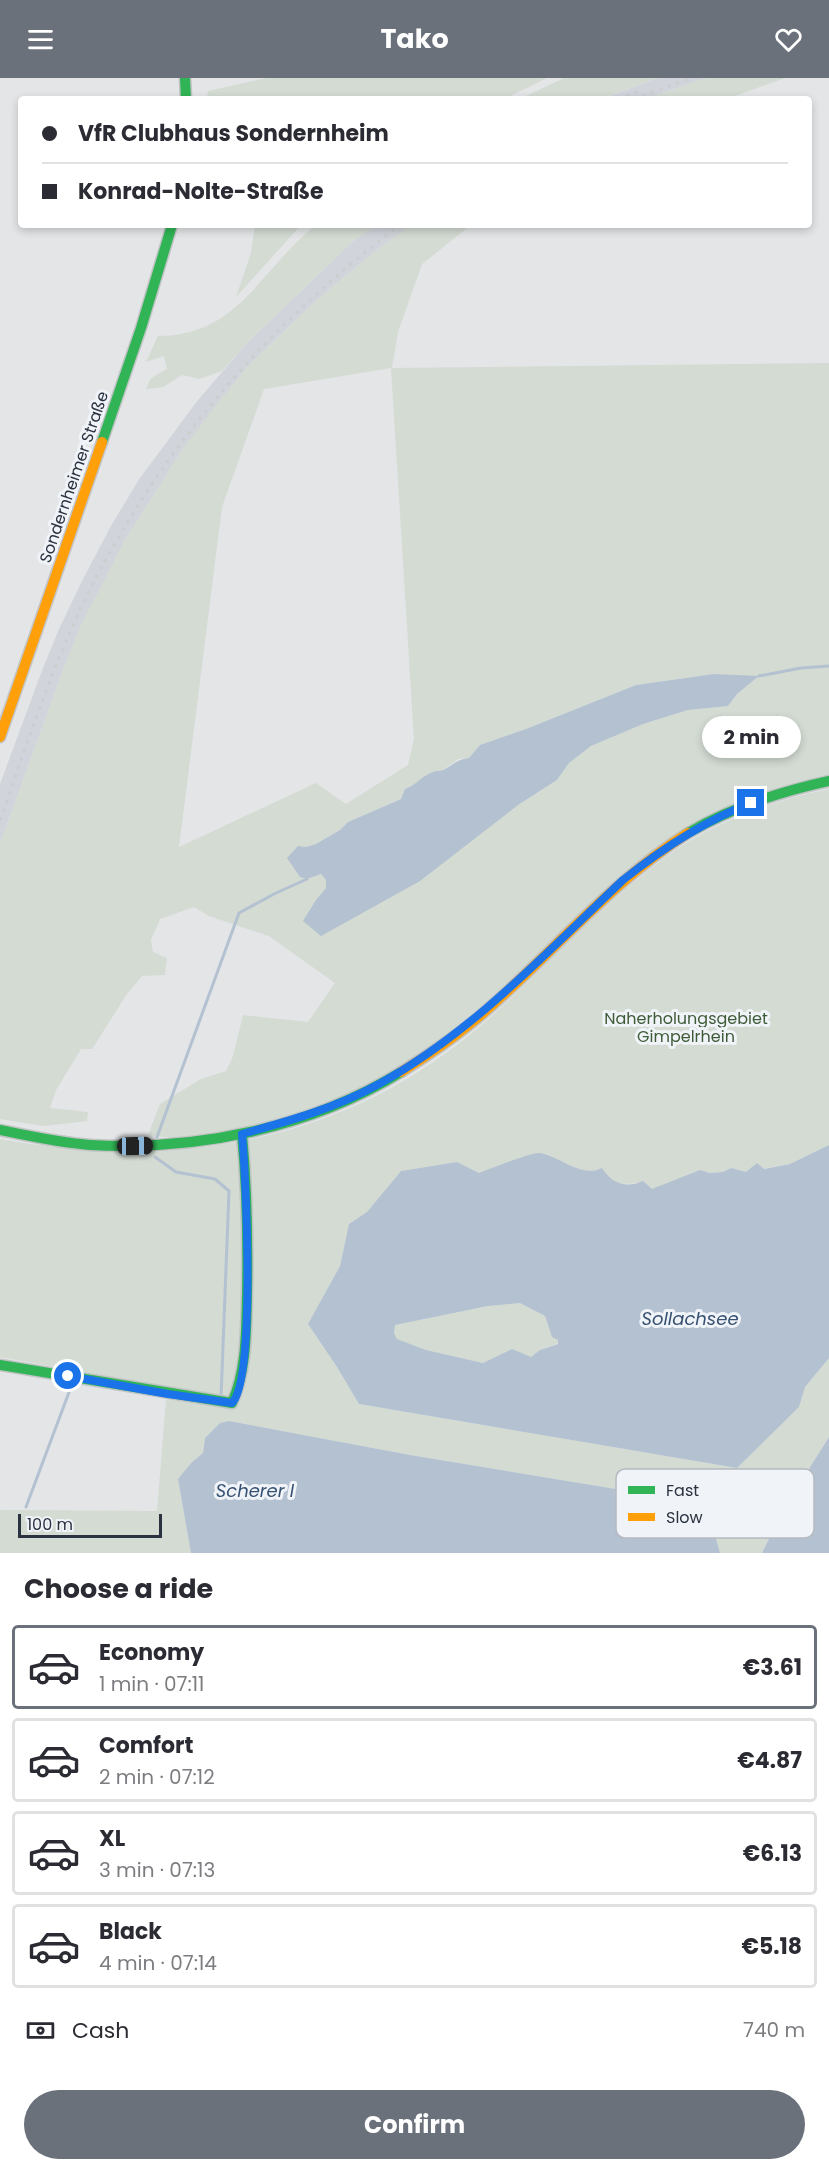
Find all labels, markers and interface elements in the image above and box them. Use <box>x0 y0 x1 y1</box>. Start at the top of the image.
text: Tako <box>380 20 449 57</box>
icon: menu <box>24 23 57 56</box>
icon: heart <box>772 23 805 56</box>
text: VfR Clubhaus Sondernheim <box>78 118 389 149</box>
text: Konrad-Nolte-Straße <box>78 176 324 207</box>
street label: Sondernheimer Straße <box>34 388 114 566</box>
callout: 2 min <box>702 716 801 758</box>
text: 2 min <box>723 723 780 751</box>
route end <box>737 789 764 816</box>
park label: Naherholungsgebiet Gimpelrhein <box>604 1007 768 1048</box>
car <box>117 1137 153 1155</box>
water label: Sollachsee <box>641 1306 739 1331</box>
route start <box>54 1362 81 1389</box>
legend <box>616 1469 814 1538</box>
water label: Scherer I <box>216 1478 295 1503</box>
text: Fast <box>666 1479 699 1502</box>
text: Slow <box>666 1506 703 1529</box>
scale bar <box>18 1511 162 1538</box>
text: 100 m <box>27 1513 73 1536</box>
text: Choose a ride <box>24 1570 213 1607</box>
text: Economy <box>99 1637 204 1668</box>
icon: car <box>27 1640 81 1694</box>
text: €3.61 <box>743 1652 802 1683</box>
text: 1 min · 07:11 <box>99 1670 205 1698</box>
text: Comfort <box>99 1730 193 1761</box>
icon: car <box>27 1733 81 1787</box>
text: €4.87 <box>737 1745 802 1776</box>
text: 2 min · 07:12 <box>99 1763 215 1791</box>
text: XL <box>99 1823 125 1854</box>
icon: car <box>27 1826 81 1880</box>
text: €6.13 <box>743 1838 802 1869</box>
text: 3 min · 07:13 <box>99 1856 215 1884</box>
text: Black <box>99 1916 162 1947</box>
icon: car <box>27 1919 81 1973</box>
text: €5.18 <box>741 1931 802 1962</box>
text: 4 min · 07:14 <box>99 1949 217 1977</box>
icon: cash <box>24 2014 57 2047</box>
text: Cash <box>72 2015 129 2046</box>
text: 740 m <box>743 2016 805 2044</box>
button: Confirm <box>24 2090 805 2159</box>

